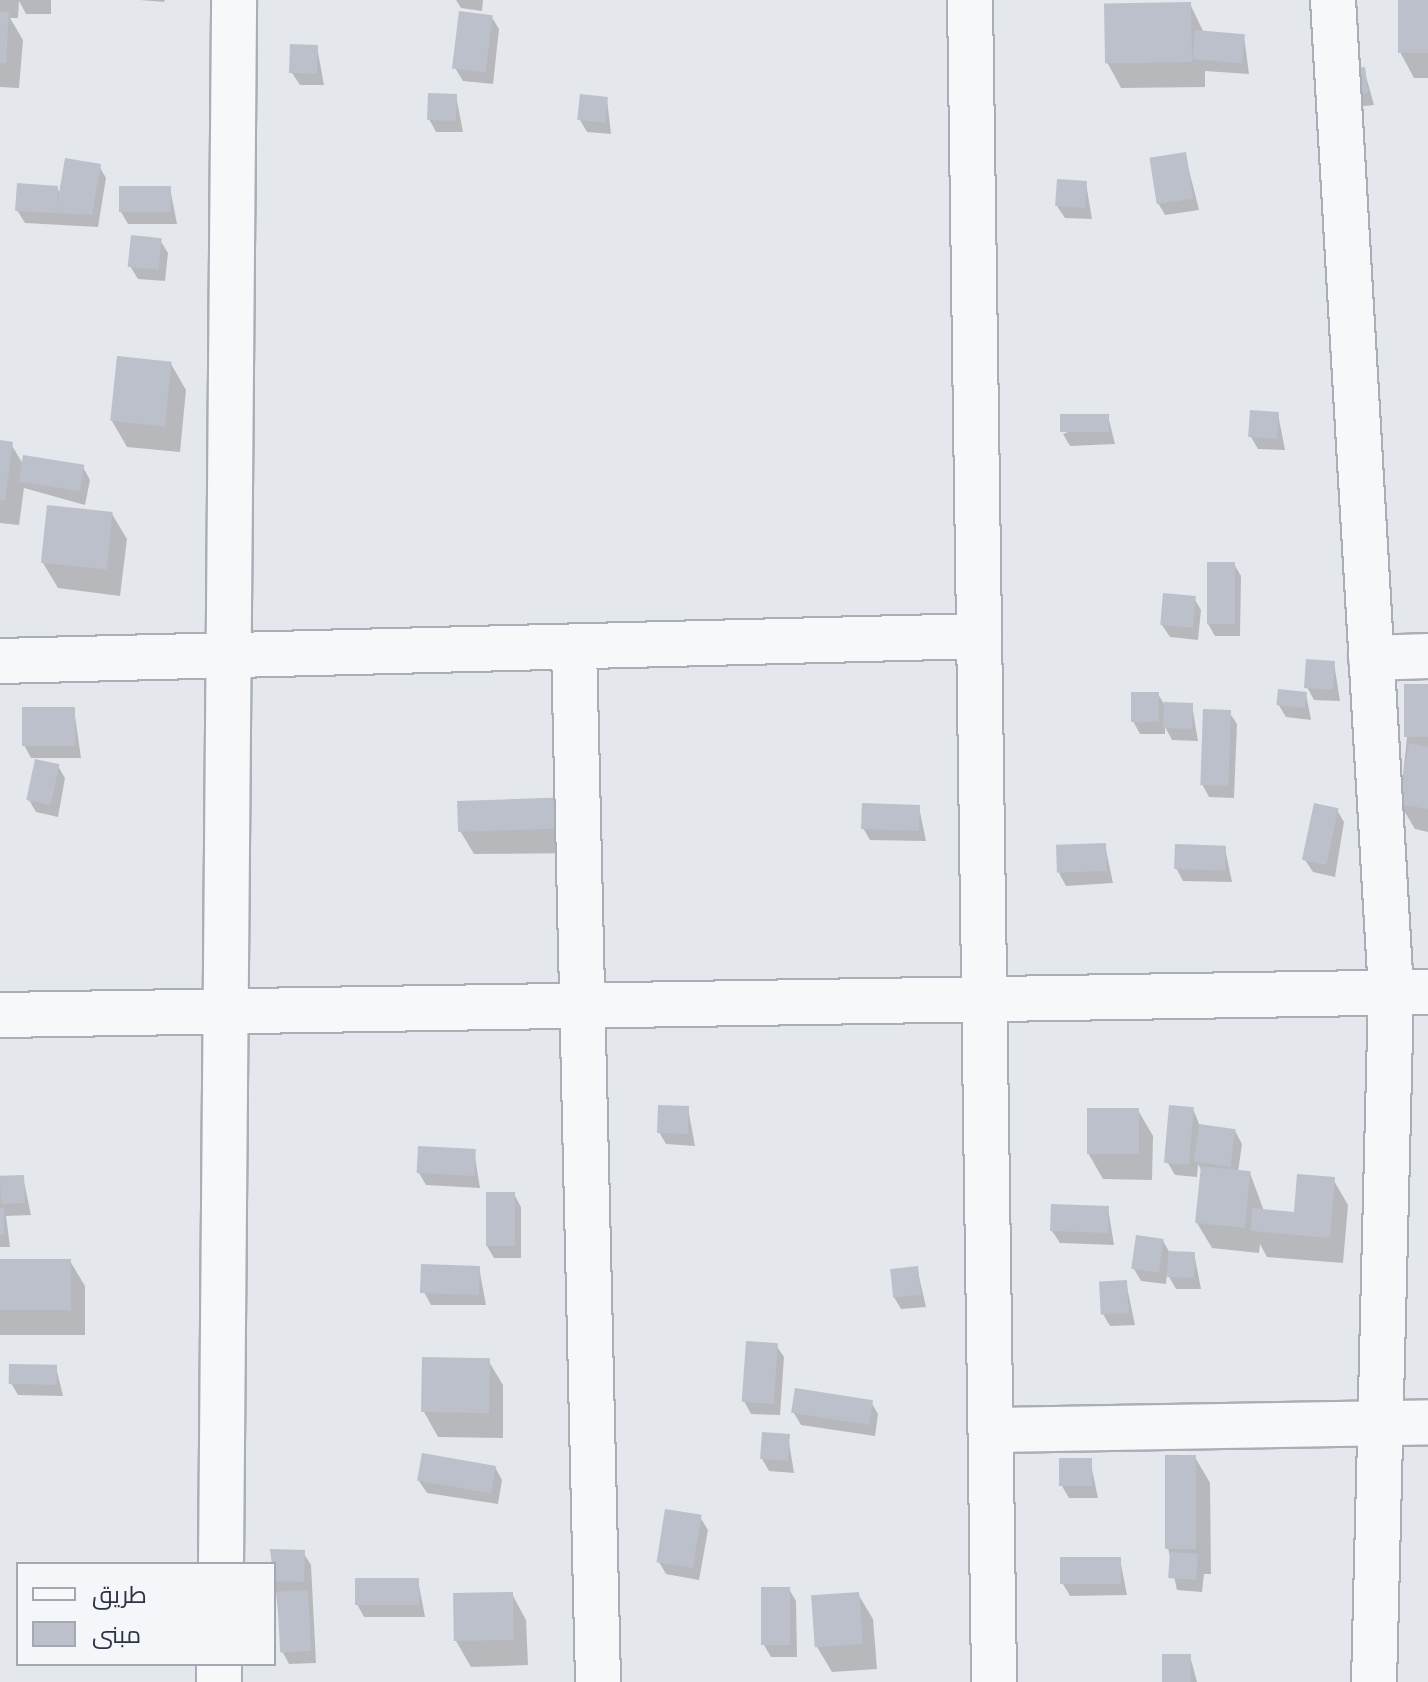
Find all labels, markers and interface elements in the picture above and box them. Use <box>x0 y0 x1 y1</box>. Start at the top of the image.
legend <box>16 1562 276 1666</box>
text: طريق <box>92 1582 147 1612</box>
text: مبنى <box>92 1622 141 1652</box>

